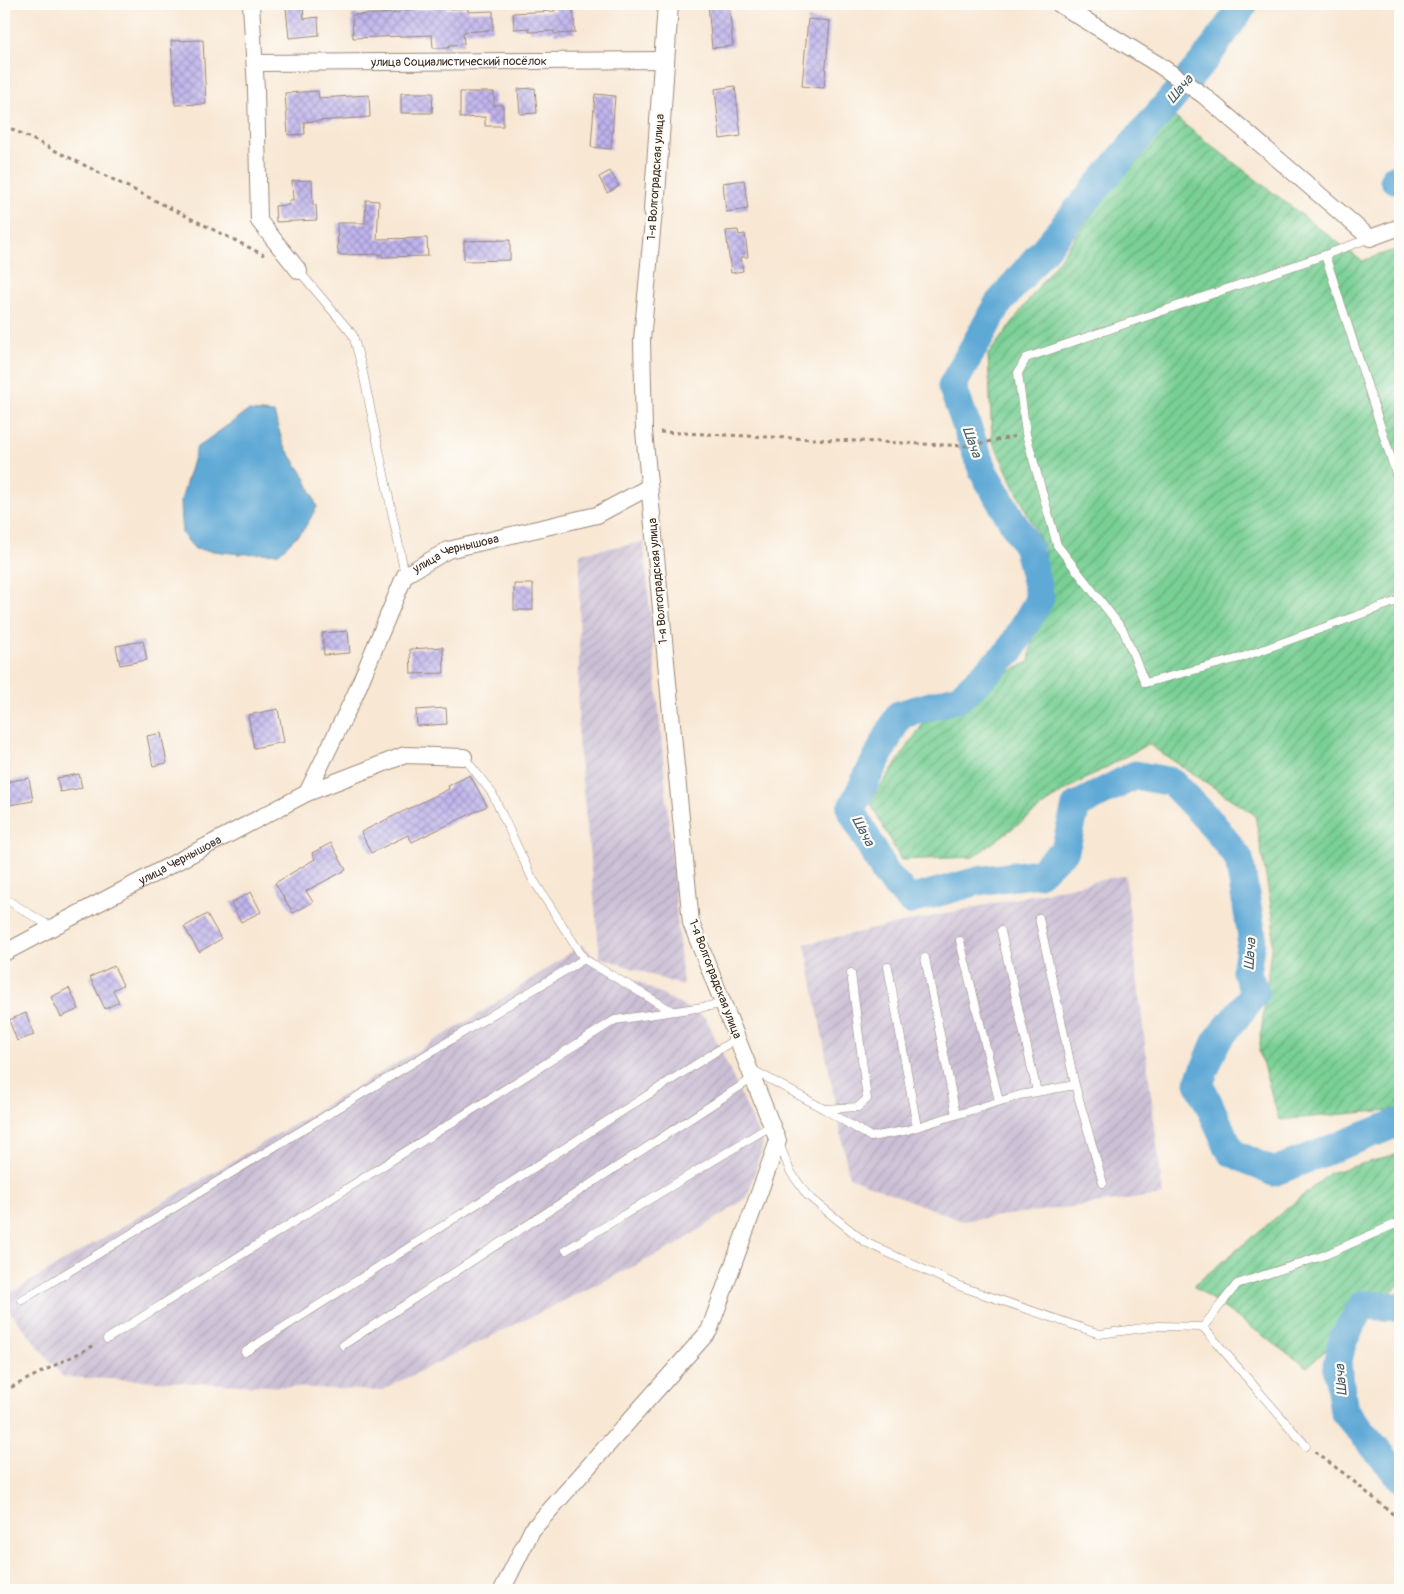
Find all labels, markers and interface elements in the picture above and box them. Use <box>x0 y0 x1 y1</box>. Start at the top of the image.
street label: улица Социалистический посёлок <box>370 53 547 70</box>
water label: Шача <box>1163 70 1198 107</box>
street label: 1-я Волгоградская улица <box>644 113 668 241</box>
water label: Шача <box>959 424 986 461</box>
street label: 1-я Волгоградская улица <box>645 517 671 645</box>
street label: улица Чернышова <box>409 531 501 577</box>
water label: Шача <box>848 813 879 850</box>
street label: улица Чернышова <box>135 832 224 889</box>
street label: 1-я Волгоградская улица <box>685 917 745 1041</box>
water label: Шача <box>1240 936 1260 970</box>
water label: Шача <box>1331 1362 1351 1396</box>

